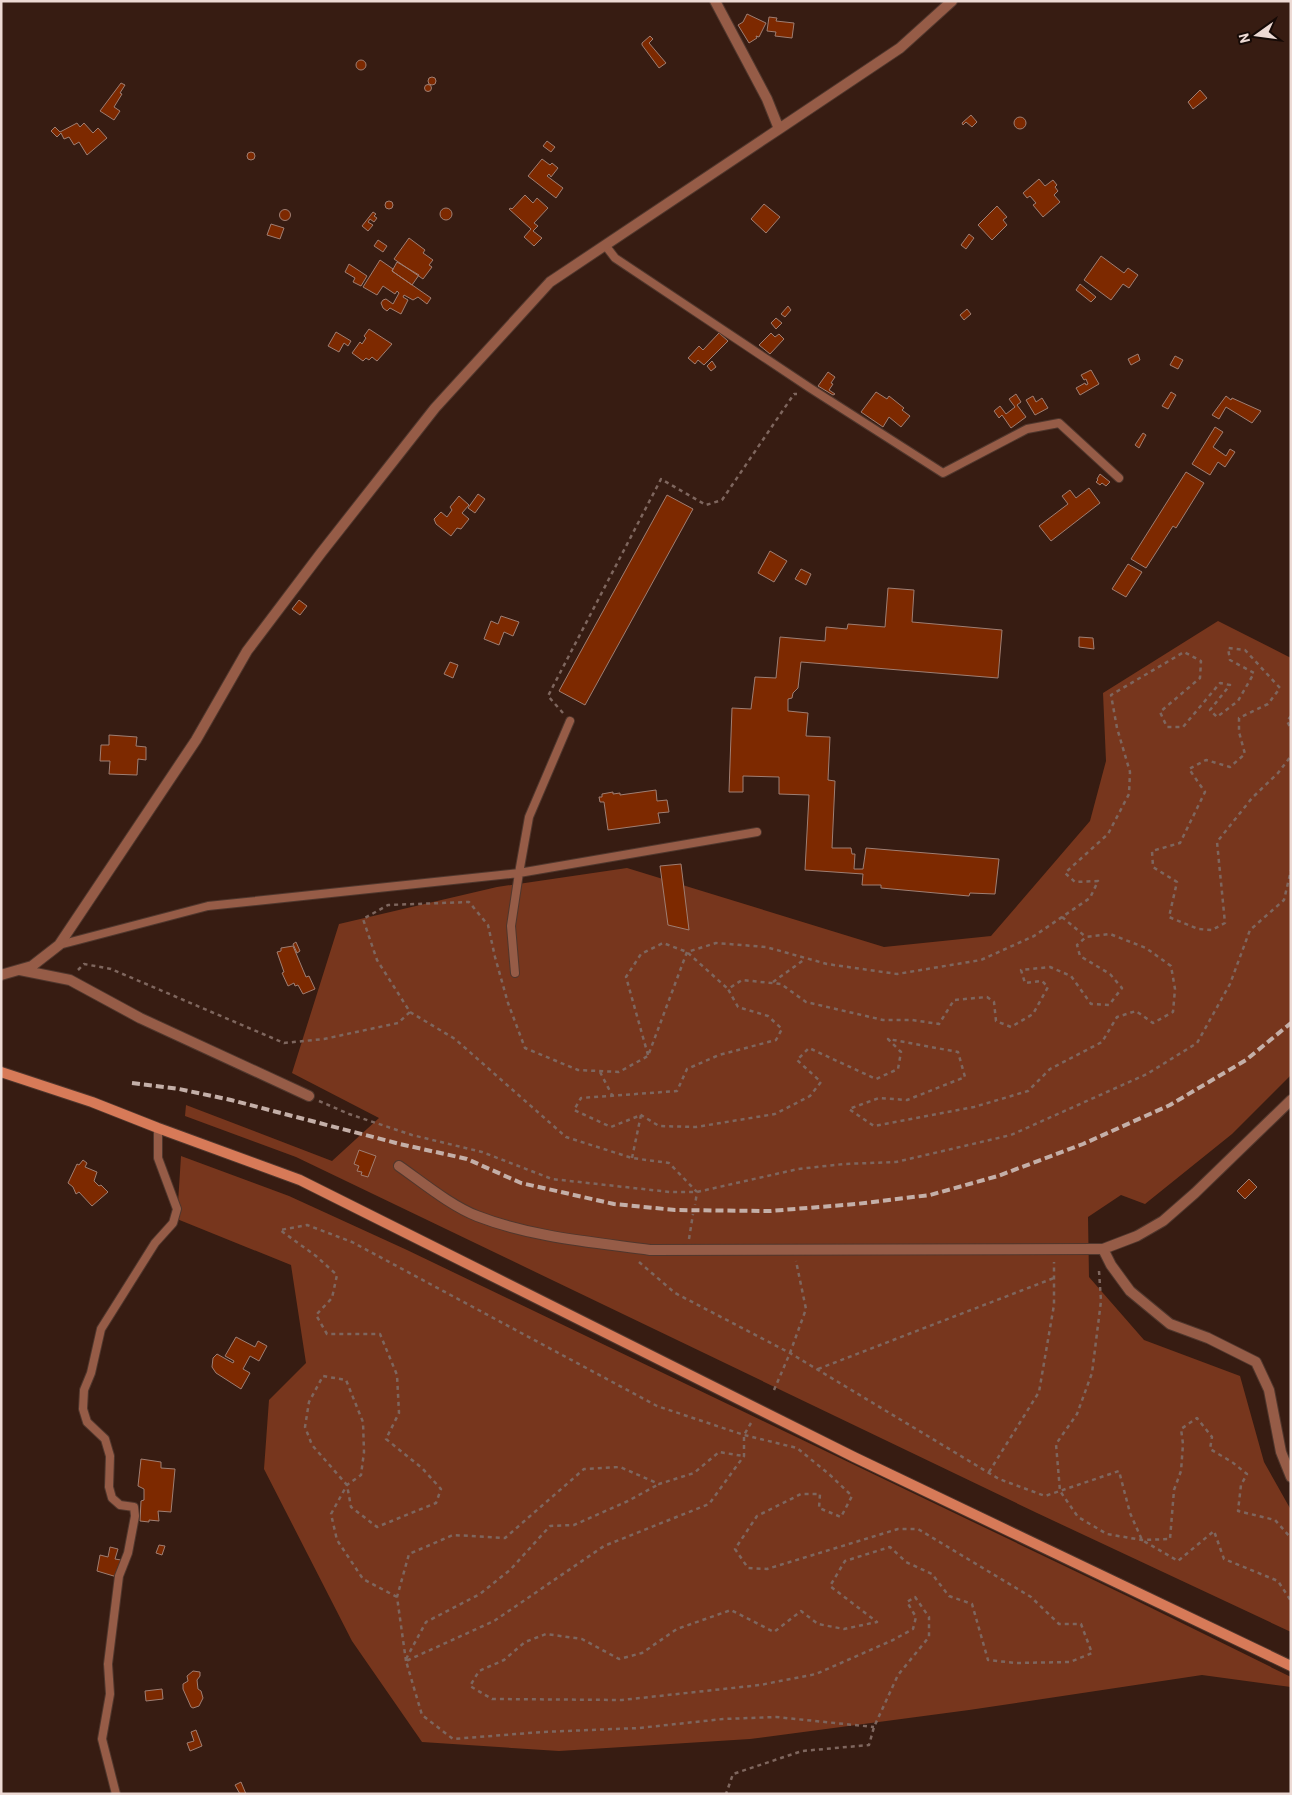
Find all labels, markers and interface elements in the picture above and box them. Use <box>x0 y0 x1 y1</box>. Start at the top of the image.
north arrow <box>1232 10 1282 60</box>
text: N <box>1235 32 1253 45</box>

